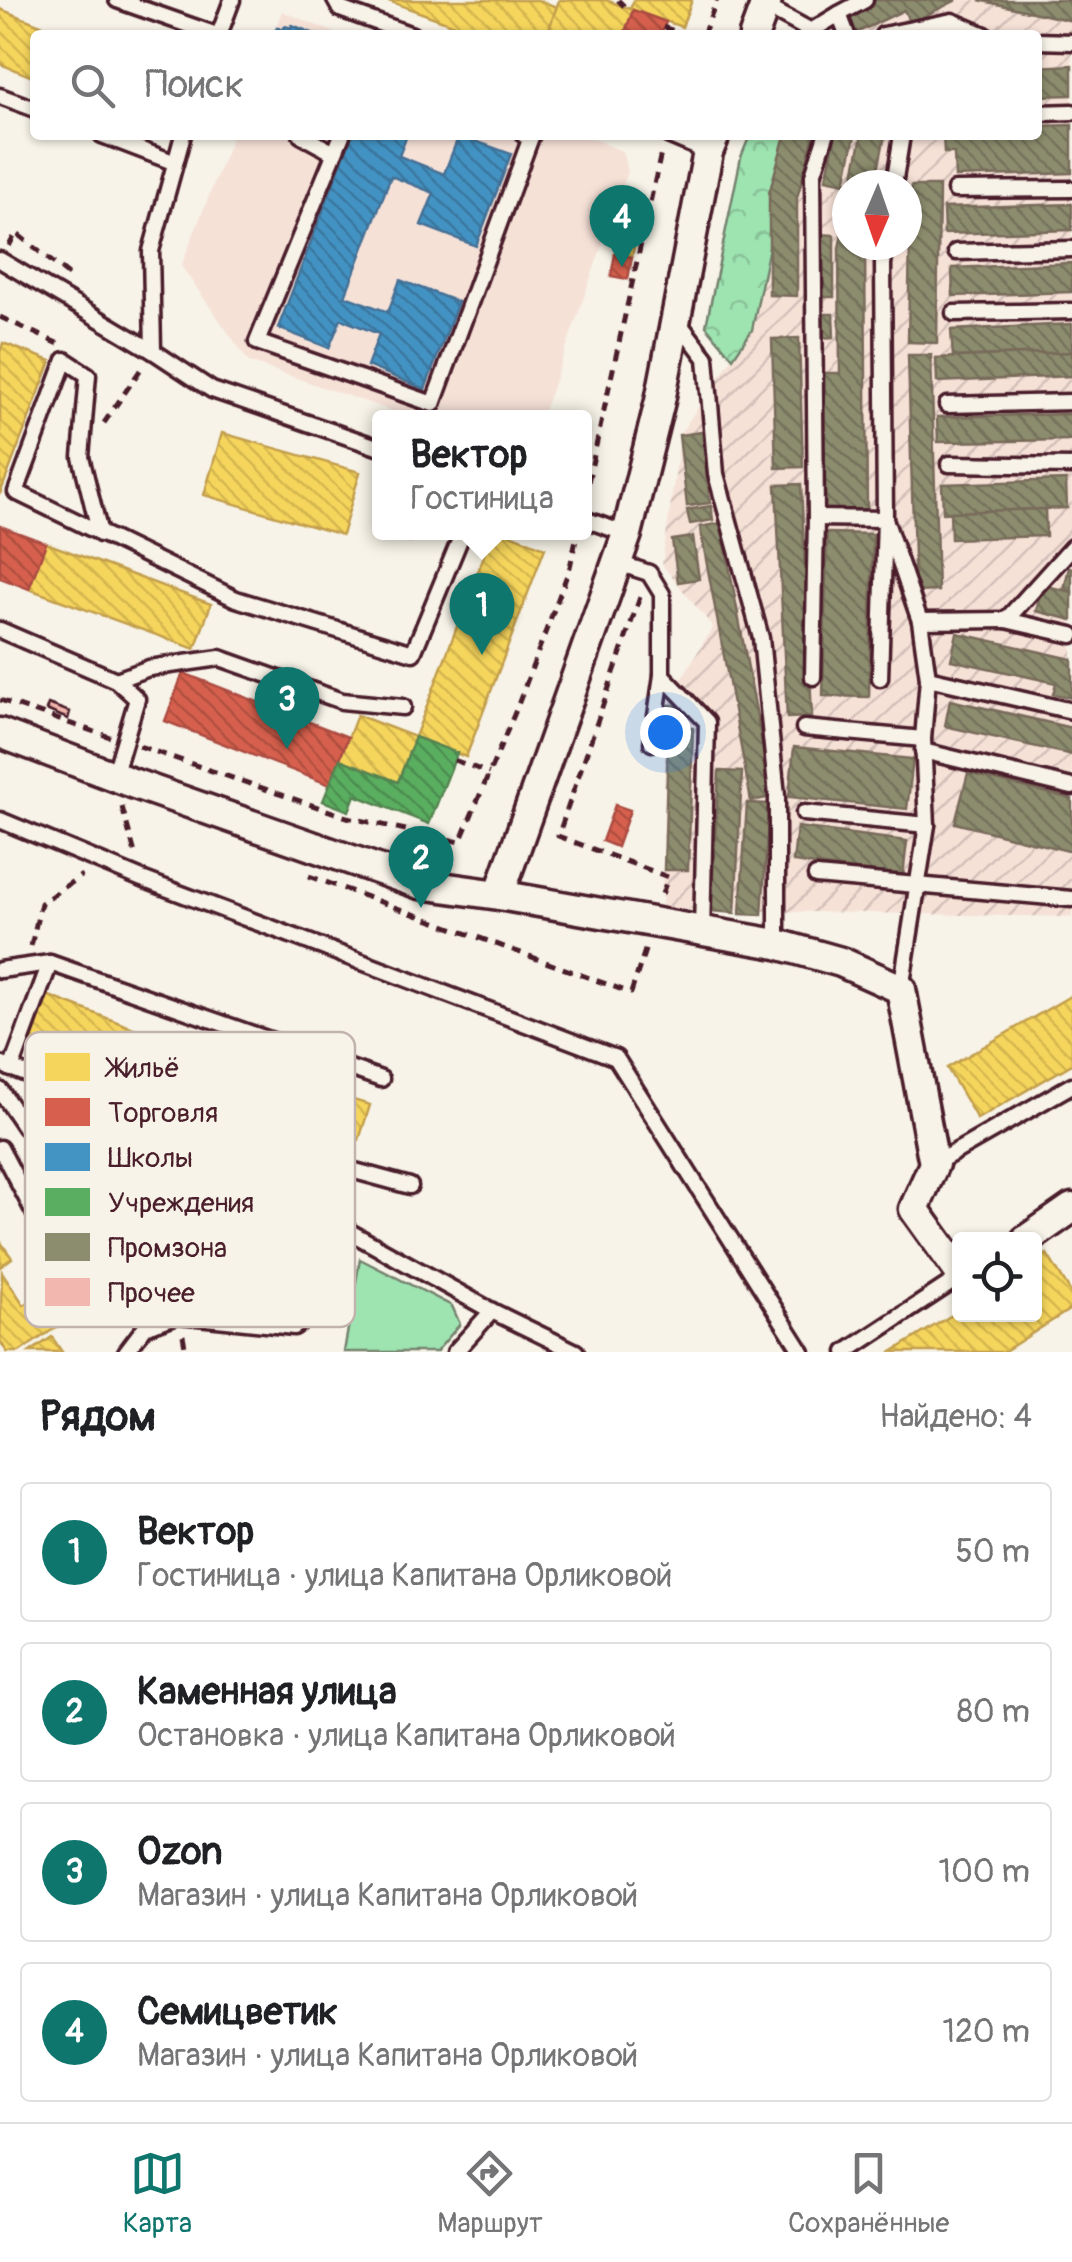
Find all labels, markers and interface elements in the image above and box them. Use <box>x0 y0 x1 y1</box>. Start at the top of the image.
search box <box>30 30 1042 140</box>
icon: search <box>65 58 120 113</box>
text: Поиск <box>145 61 244 109</box>
north arrow <box>832 170 922 260</box>
pin: 4 <box>590 184 654 267</box>
popup <box>372 410 592 540</box>
text: Вектор <box>410 431 527 479</box>
text: Гостиница <box>410 479 554 519</box>
pin: 1 <box>450 572 514 655</box>
pin: 3 <box>254 666 320 749</box>
your location <box>640 707 691 758</box>
pin: 2 <box>388 826 454 908</box>
legend <box>25 1032 355 1327</box>
text: Жильё <box>104 1051 180 1086</box>
text: Торговля <box>108 1096 218 1131</box>
text: Школы <box>108 1141 193 1176</box>
text: Учреждения <box>108 1186 254 1221</box>
text: Промзона <box>108 1231 227 1266</box>
map controls <box>952 1232 1042 1322</box>
button: locate <box>952 1232 1042 1322</box>
text: Прочее <box>108 1276 195 1311</box>
text: Рядом <box>40 1391 156 1443</box>
text: Найдено: 4 <box>879 1397 1032 1437</box>
text: Вектор <box>137 1508 254 1556</box>
text: 1 <box>68 1532 81 1572</box>
text: 50 m <box>955 1532 1030 1572</box>
text: Гостиница · улица Капитана Орликовой <box>137 1556 672 1596</box>
text: Каменная улица <box>137 1668 397 1716</box>
text: 2 <box>66 1692 83 1732</box>
text: 80 m <box>957 1692 1030 1732</box>
text: Остановка · улица Капитана Орликовой <box>137 1716 676 1756</box>
text: Ozon <box>137 1828 222 1876</box>
text: 3 <box>66 1852 83 1892</box>
text: 100 m <box>938 1852 1030 1892</box>
text: Магазин · улица Капитана Орликовой <box>137 1876 638 1916</box>
text: Семицветик <box>137 1988 338 2036</box>
text: 4 <box>65 2012 84 2052</box>
text: 120 m <box>942 2012 1030 2052</box>
text: Магазин · улица Капитана Орликовой <box>137 2036 638 2076</box>
tab: Карта <box>123 2146 192 2241</box>
tab: Маршрут <box>437 2146 543 2241</box>
tab: Сохранённые <box>788 2146 949 2241</box>

